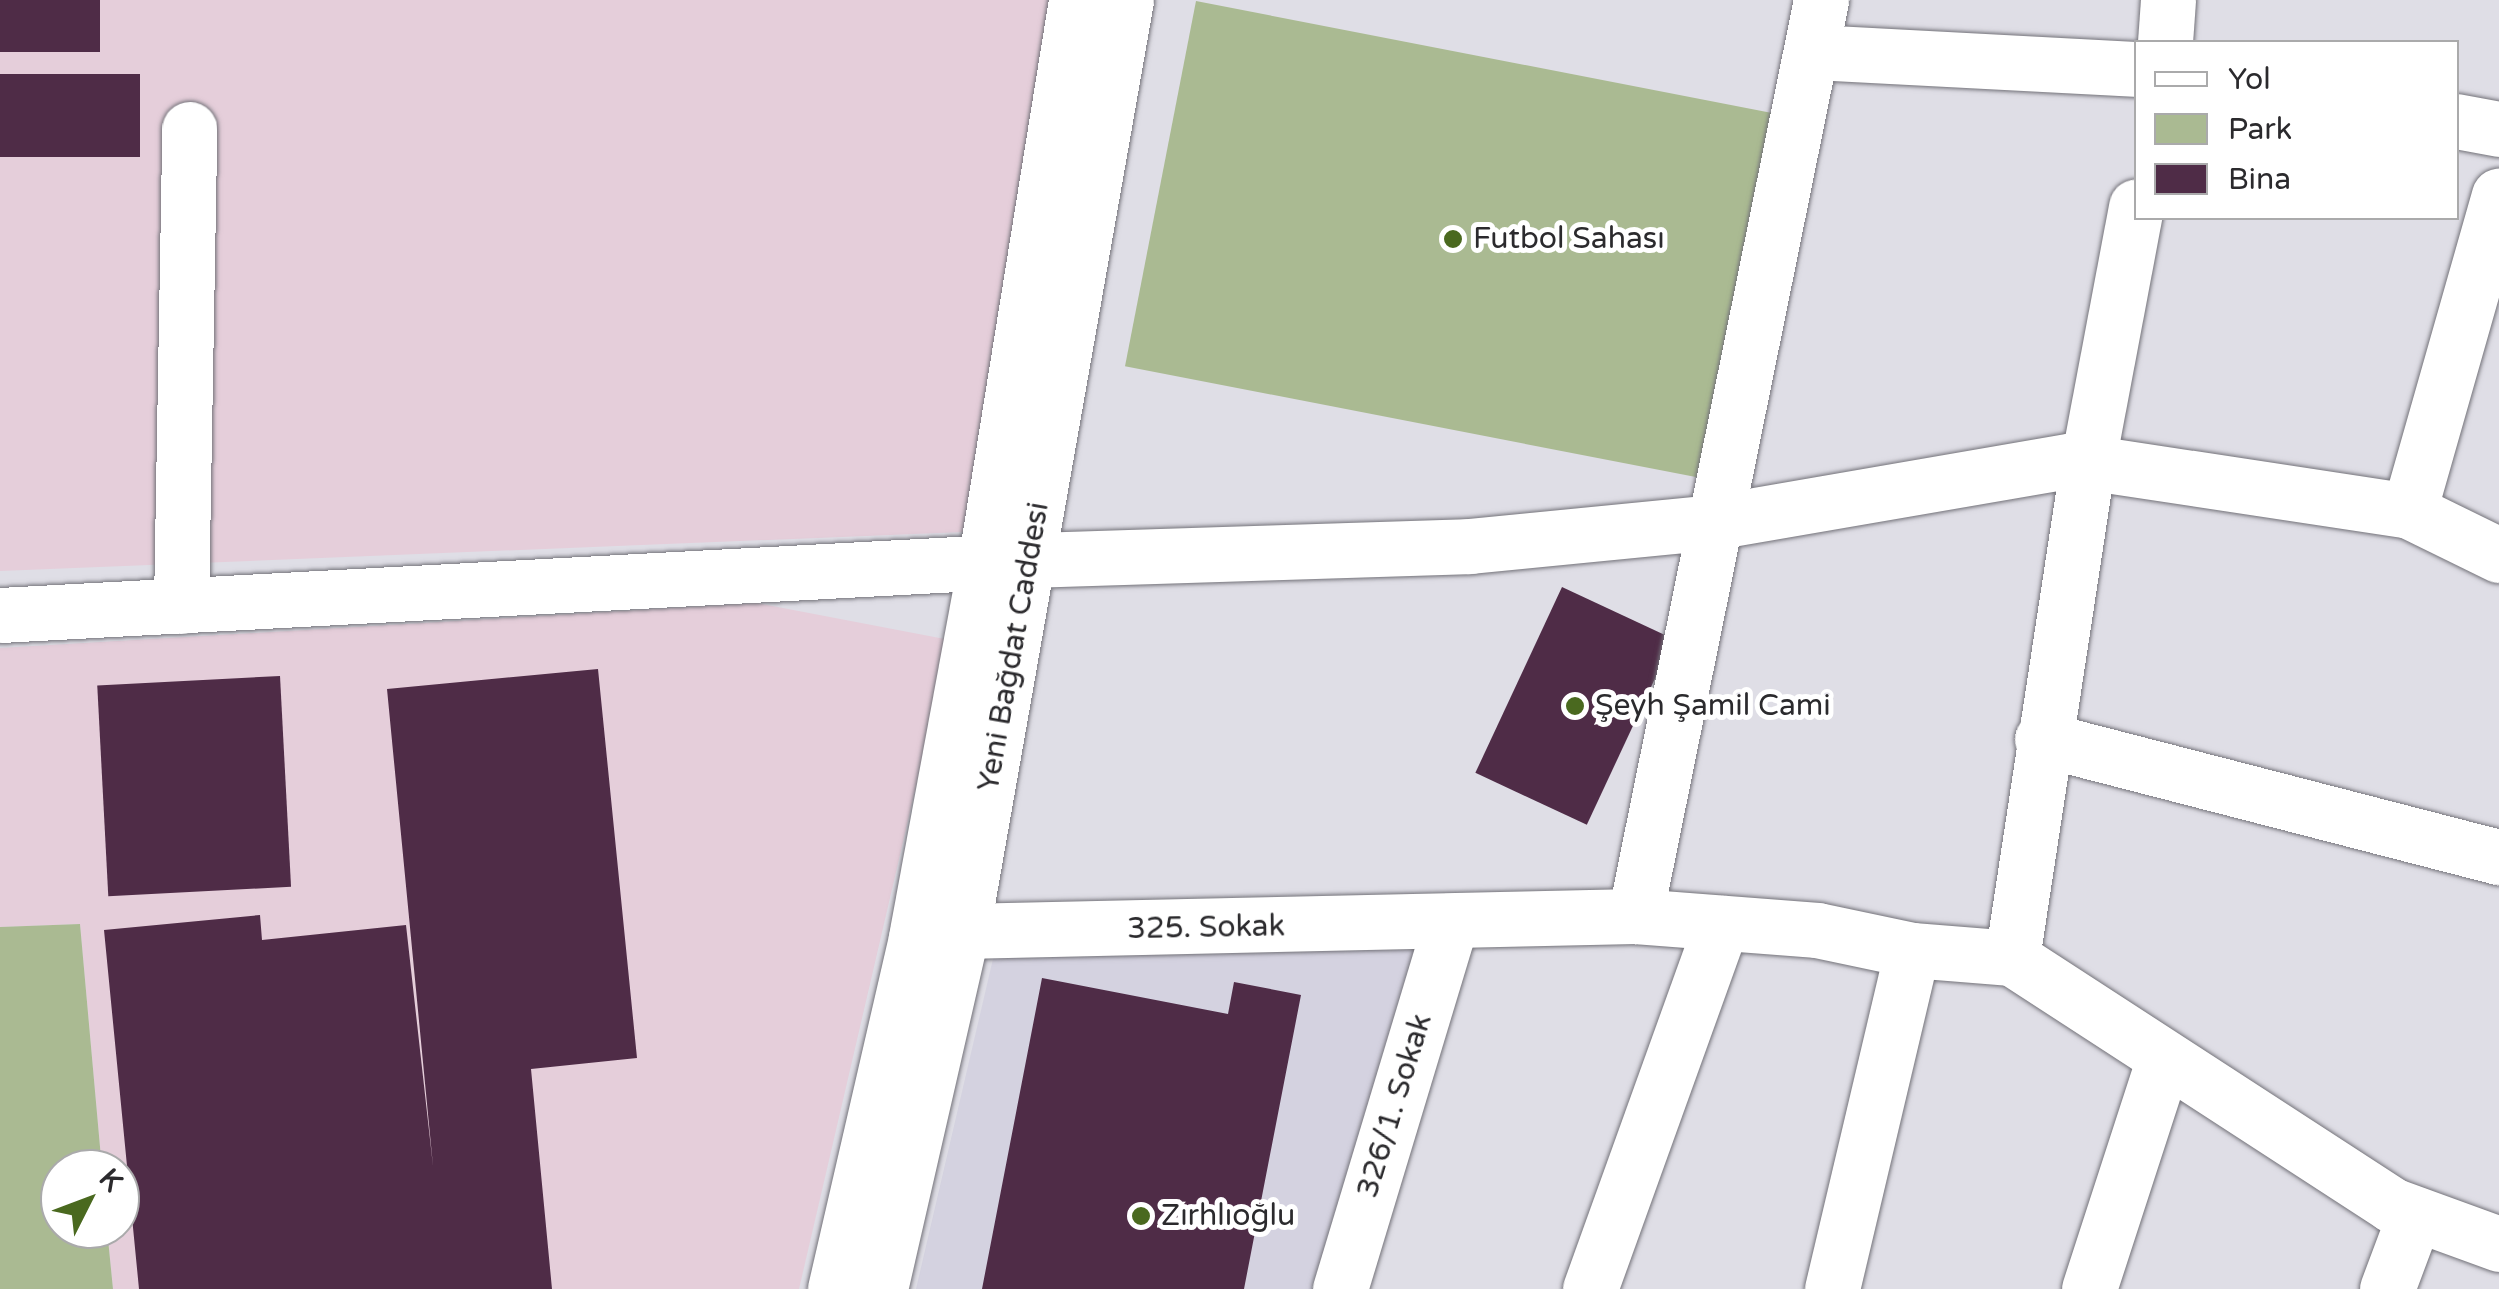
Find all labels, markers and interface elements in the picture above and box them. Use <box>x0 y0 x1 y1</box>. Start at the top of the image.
legend <box>2134 40 2459 220</box>
text: Yol <box>2228 61 2271 98</box>
text: Park <box>2228 111 2292 148</box>
text: Bina <box>2228 161 2291 198</box>
place label: Futbol Sahası <box>1473 221 1665 257</box>
marker: Futbol Sahası <box>1442 228 1464 250</box>
street label: Yeni Bağdat Caddesi <box>971 500 1057 794</box>
place label: Şeyh Şamil Cami <box>1595 688 1831 724</box>
marker: Şeyh Şamil Cami <box>1564 695 1586 717</box>
street label: 325. Sokak <box>1127 909 1285 947</box>
street label: 326/1. Sokak <box>1350 1010 1440 1202</box>
north arrow <box>40 1149 140 1249</box>
text: K <box>92 1162 130 1199</box>
place label: Zırhlıoğlu <box>1161 1198 1295 1234</box>
marker: Zırhlıoğlu <box>1130 1205 1152 1227</box>

